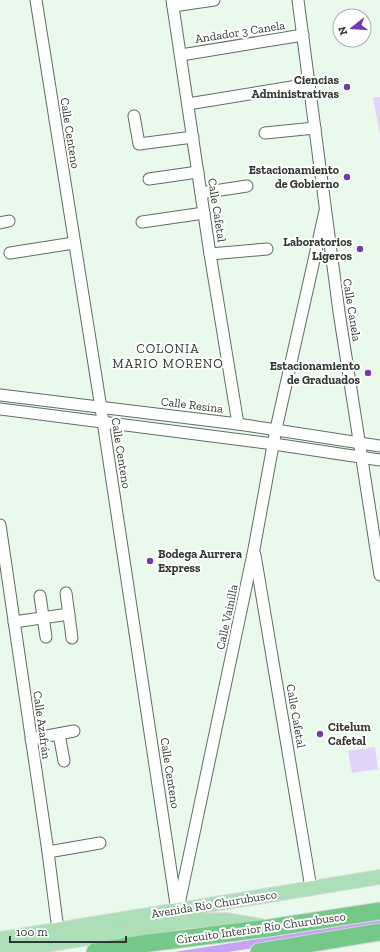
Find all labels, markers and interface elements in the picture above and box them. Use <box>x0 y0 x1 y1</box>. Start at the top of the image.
north arrow <box>332 8 372 48</box>
street label: Andador 3 Canela <box>194 18 286 46</box>
text: N <box>335 24 350 37</box>
place label: Ciencias Administrativas <box>252 73 339 101</box>
marker: Ciencias Administrativas <box>342 82 352 92</box>
street label: Calle Centeno <box>57 96 83 170</box>
place label: Estacionamiento de Gobierno <box>249 163 340 191</box>
marker: Estacionamiento de Gobierno <box>342 172 352 182</box>
street label: Calle Cafetal <box>205 177 229 243</box>
place label: Laboratorios Ligeros <box>283 235 352 263</box>
marker: Laboratorios Ligeros <box>355 244 365 254</box>
street label: Calle Canela <box>340 278 364 343</box>
district label: COLONIA MARIO MORENO <box>112 341 224 371</box>
place label: Estacionamiento de Graduados <box>270 359 361 387</box>
marker: Estacionamiento de Graduados <box>363 368 373 378</box>
street label: Calle Resina <box>160 394 224 416</box>
street label: Calle Centeno <box>108 416 134 490</box>
place label: Bodega Aurrera Express <box>158 547 242 575</box>
marker: Bodega Aurrera Express <box>145 556 155 566</box>
street label: Calle Vainilla <box>213 583 241 651</box>
street label: Calle Cafetal <box>283 683 309 749</box>
street label: Calle Azafrán <box>30 690 54 760</box>
place label: Citelum Cafetal <box>328 720 371 748</box>
marker: Citelum Cafetal <box>315 729 325 739</box>
street label: Calle Centeno <box>157 736 183 810</box>
street label: Avenida Río Churubusco <box>150 887 278 921</box>
street label: Circuito Interior Río Churubusco <box>175 909 347 947</box>
scale bar <box>10 918 126 944</box>
text: 100 m <box>16 925 48 939</box>

